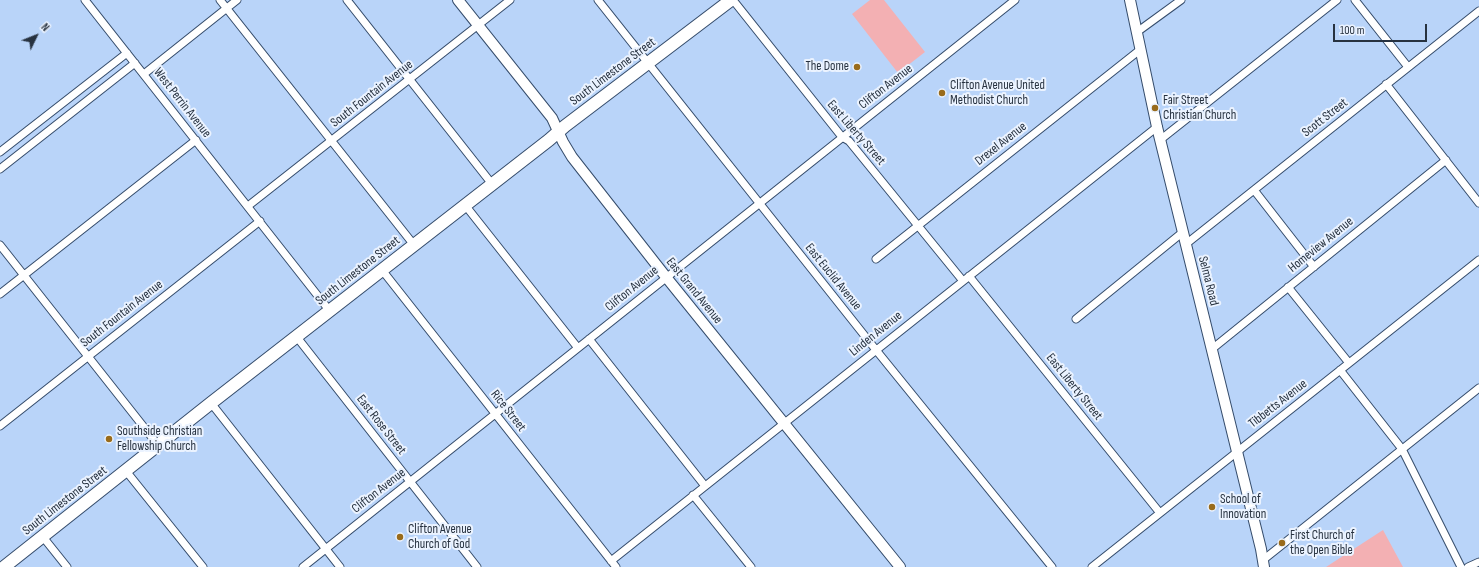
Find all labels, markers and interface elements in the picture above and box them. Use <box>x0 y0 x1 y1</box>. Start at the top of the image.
north arrow <box>16 16 56 56</box>
scale bar <box>1335 16 1429 42</box>
text: N <box>38 21 52 34</box>
text: 100 m <box>1340 23 1365 38</box>
street label: South Limestone Street <box>567 35 659 109</box>
street label: South Fountain Avenue <box>328 57 416 131</box>
place label: The Dome <box>806 59 849 75</box>
street label: Clifton Avenue <box>856 61 916 113</box>
marker: The Dome <box>852 62 862 72</box>
street label: West Perrin Avenue <box>150 65 214 141</box>
place label: Clifton Avenue United Methodist Church <box>950 78 1045 109</box>
marker: Clifton Avenue United Methodist Church <box>937 88 947 98</box>
place label: Fair Street Christian Church <box>1163 93 1236 124</box>
street label: Scott Street <box>1299 95 1351 141</box>
street label: East Liberty Street <box>824 97 888 169</box>
marker: Fair Street Christian Church <box>1150 103 1160 113</box>
street label: Drexel Avenue <box>972 119 1030 169</box>
street label: Homeview Avenue <box>1285 214 1357 276</box>
street label: South Limestone Street <box>313 233 403 309</box>
street label: East Euclid Avenue <box>801 241 865 313</box>
street label: East Grand Avenue <box>663 255 725 327</box>
street label: Selma Road <box>1194 255 1222 307</box>
street label: Clifton Avenue <box>602 263 662 315</box>
street label: South Fountain Avenue <box>78 277 166 351</box>
street label: Linden Avenue <box>847 308 905 360</box>
street label: East Liberty Street <box>1042 351 1106 423</box>
street label: Tibbetts Avenue <box>1246 376 1310 432</box>
street label: Rice Street <box>487 387 529 435</box>
street label: East Rose Street <box>353 392 409 458</box>
place label: Southside Christian Fellowship Church <box>117 424 202 455</box>
marker: Southside Christian Fellowship Church <box>104 434 114 444</box>
street label: South Limestone Street <box>20 463 110 539</box>
street label: Clifton Avenue <box>349 465 409 517</box>
place label: School of Innovation <box>1220 492 1266 523</box>
marker: School of Innovation <box>1207 502 1217 512</box>
place label: Clifton Avenue Church of God <box>408 522 472 553</box>
place label: First Church of the Open Bible <box>1290 528 1355 559</box>
marker: Clifton Avenue Church of God <box>395 532 405 542</box>
marker: First Church of the Open Bible <box>1277 538 1287 548</box>

